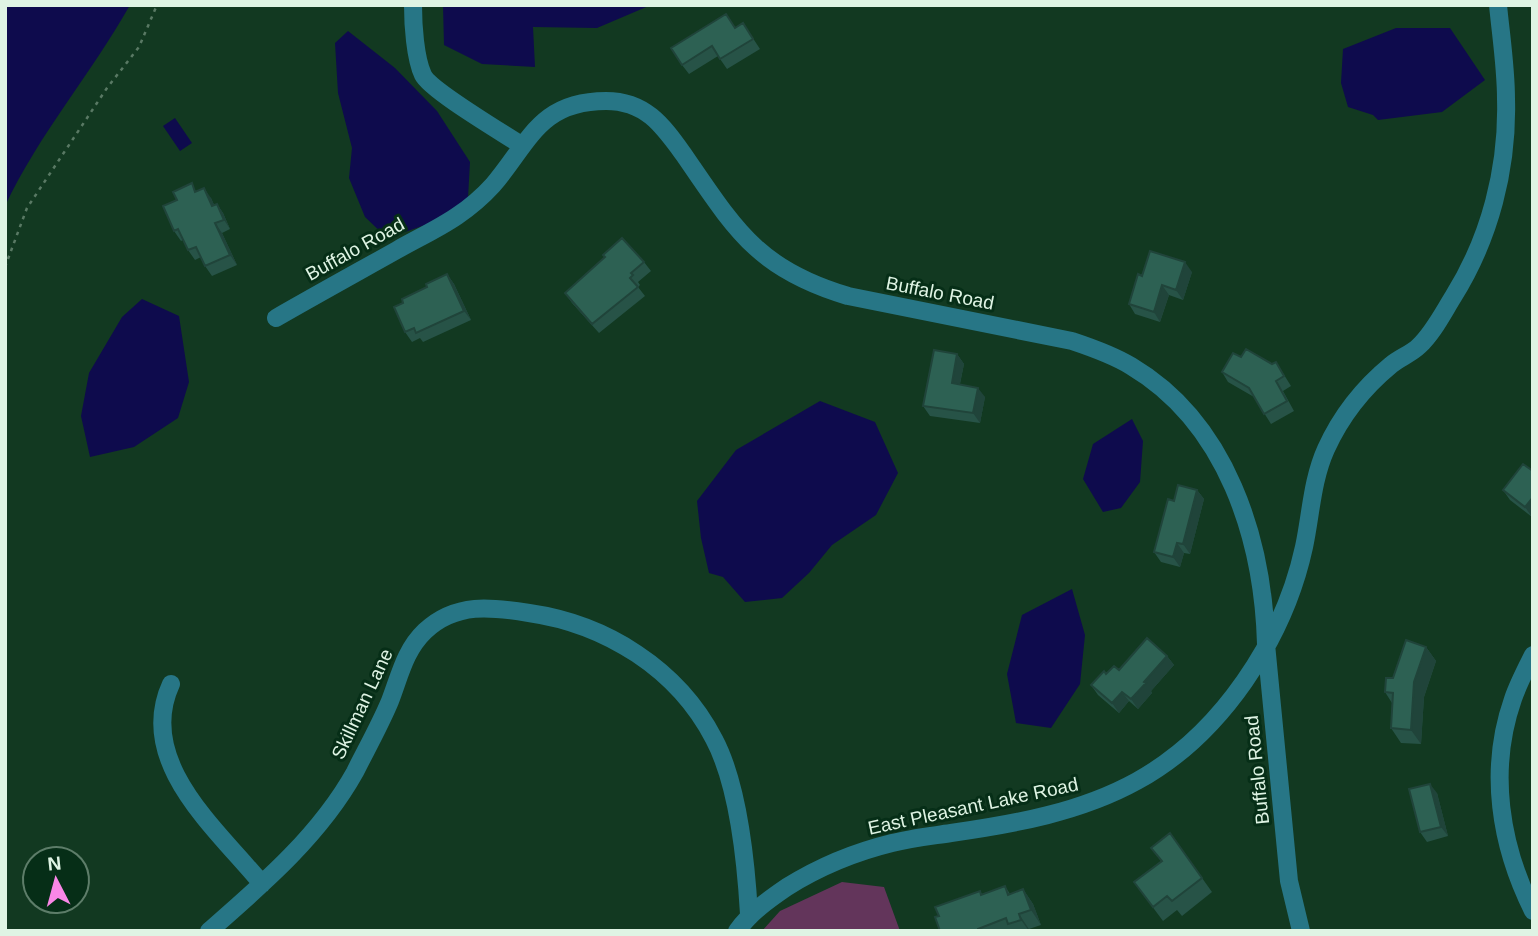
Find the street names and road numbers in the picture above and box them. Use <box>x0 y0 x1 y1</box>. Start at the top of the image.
street label: Buffalo Road <box>302 213 408 285</box>
street label: Buffalo Road <box>884 272 996 314</box>
street label: Skillman Lane <box>327 645 397 763</box>
street label: Buffalo Road <box>1241 714 1273 826</box>
street label: East Pleasant Lake Road <box>866 773 1080 839</box>

